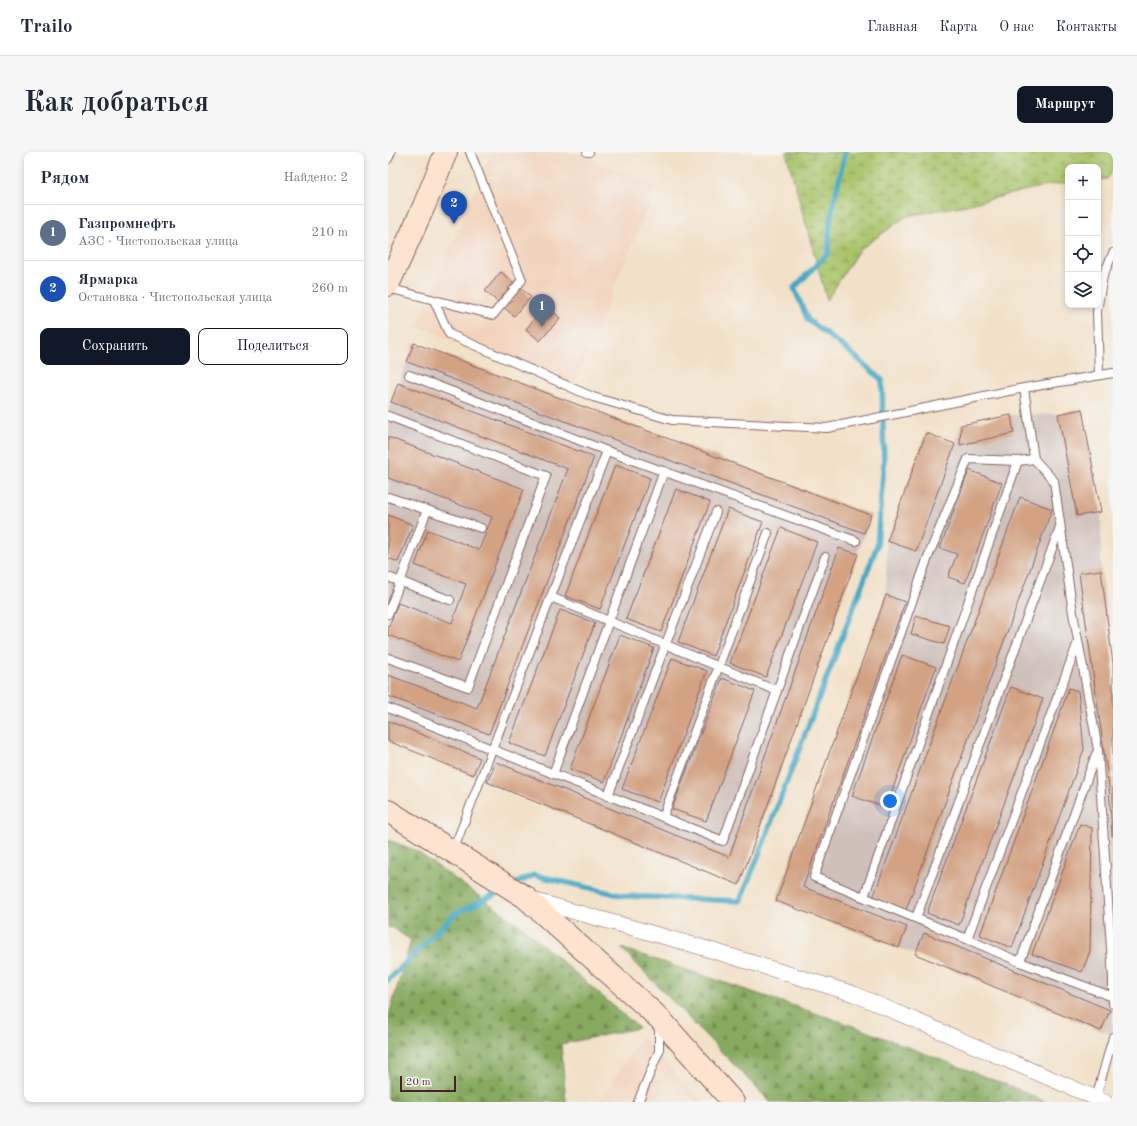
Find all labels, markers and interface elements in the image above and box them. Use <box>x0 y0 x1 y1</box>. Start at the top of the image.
text: Trailo <box>20 18 73 37</box>
text: Главная <box>867 20 917 34</box>
text: Карта <box>939 20 977 34</box>
text: О нас <box>999 20 1034 34</box>
text: Контакты <box>1056 20 1117 34</box>
button: Маршрут <box>1017 86 1113 123</box>
text: Как добраться <box>24 90 209 118</box>
map controls <box>1065 164 1101 308</box>
button: + <box>1065 164 1101 200</box>
text: Рядом <box>40 170 89 187</box>
text: Найдено: 2 <box>284 171 348 184</box>
pin: 2 <box>441 191 467 224</box>
button: − <box>1065 200 1101 236</box>
text: Газпромнефть <box>78 217 176 232</box>
text: 1 <box>49 226 57 239</box>
text: 210 m <box>311 226 348 239</box>
text: АЗС · Чистопольская улица <box>78 235 238 248</box>
button: locate <box>1065 236 1101 272</box>
button: layers <box>1065 272 1101 308</box>
text: Ярмарка <box>78 273 138 288</box>
text: 2 <box>49 282 57 295</box>
text: 260 m <box>311 282 348 295</box>
text: Остановка · Чистопольская улица <box>78 291 272 304</box>
pin: 1 <box>529 294 555 327</box>
button: Сохранить <box>40 328 190 365</box>
button: Поделиться <box>198 328 348 365</box>
your location <box>880 791 900 811</box>
scale bar <box>400 1074 456 1093</box>
text: 20 m <box>406 1077 431 1088</box>

